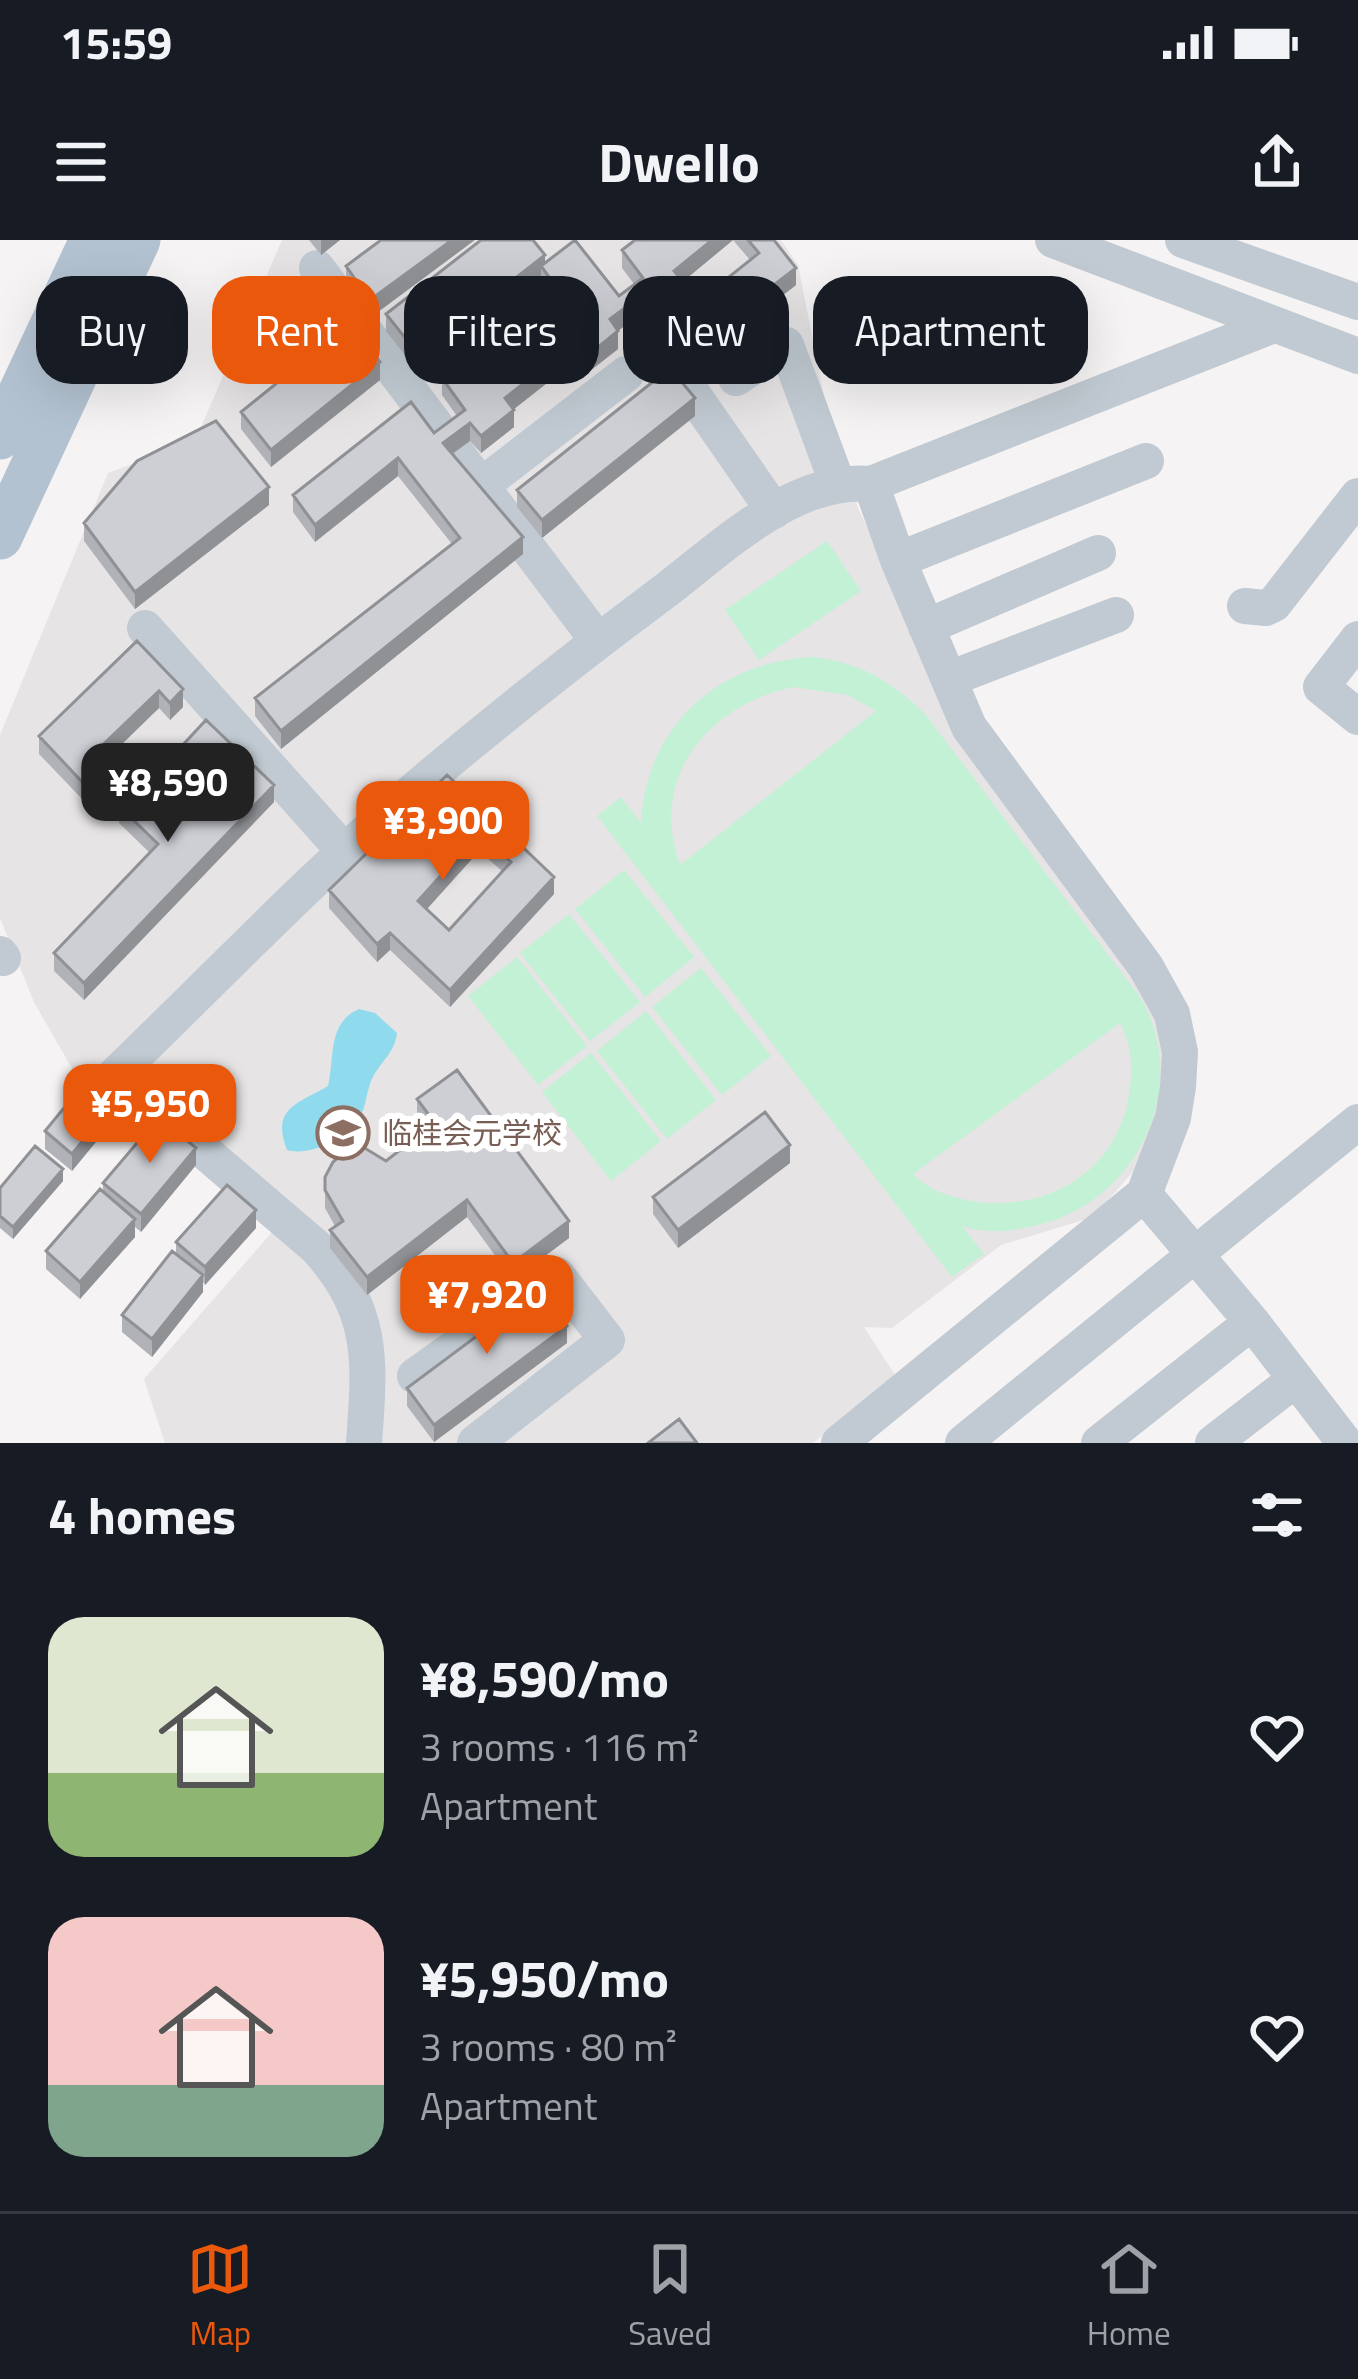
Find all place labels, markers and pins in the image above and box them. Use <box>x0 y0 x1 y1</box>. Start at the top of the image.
pin: ¥8,590 <box>70 743 266 845</box>
pin: ¥3,900 <box>345 781 541 883</box>
pin: ¥5,950 <box>52 1064 248 1166</box>
school or university icon: 临桂会元学校 <box>315 1105 371 1161</box>
place label: 临桂会元学校 <box>382 1110 562 1156</box>
pin: ¥7,920 <box>389 1255 585 1357</box>

